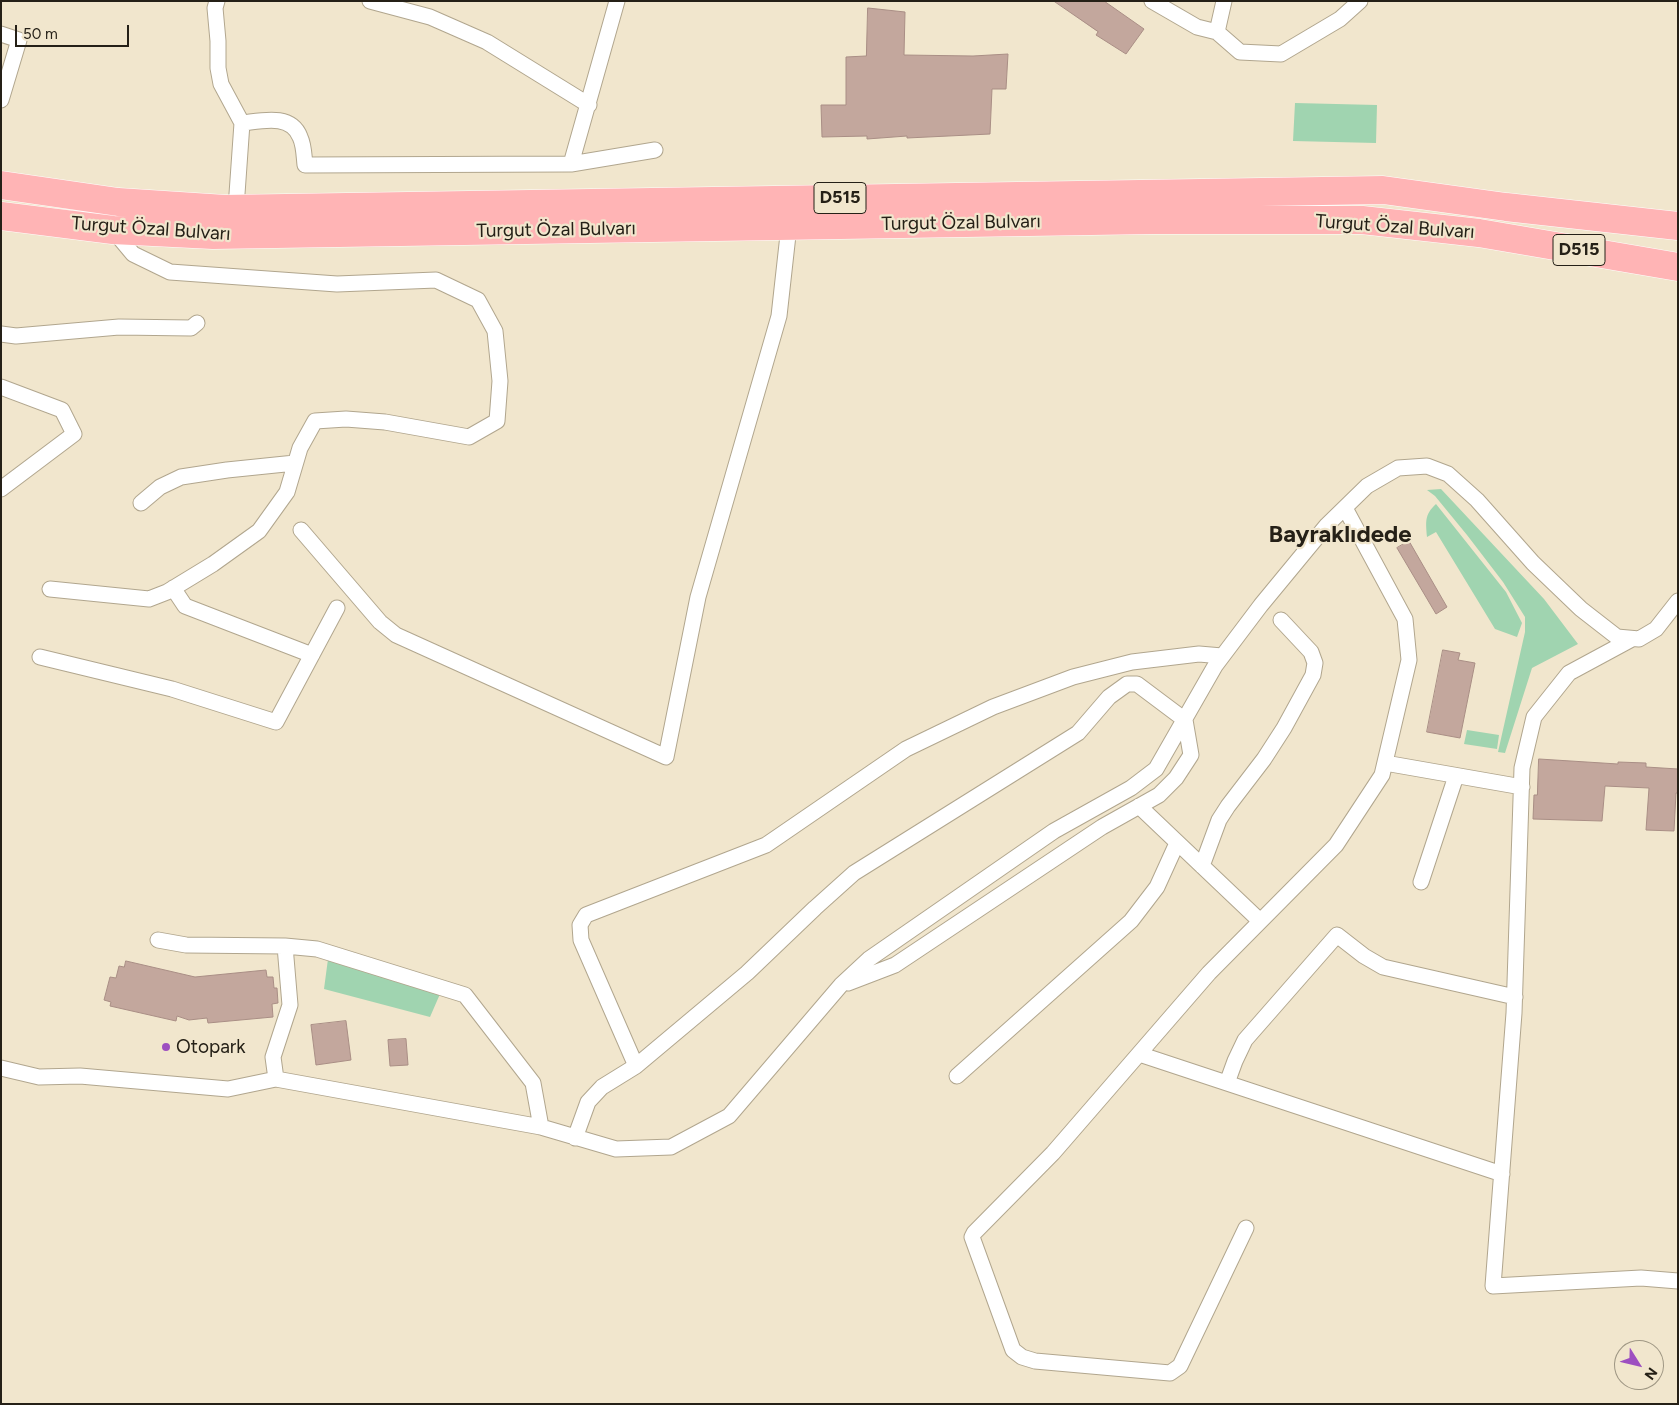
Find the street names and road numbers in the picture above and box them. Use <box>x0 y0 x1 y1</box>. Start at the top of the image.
road number: D515 <box>814 182 866 214</box>
street label: Turgut Özal Bulvarı <box>881 210 1041 236</box>
street label: Turgut Özal Bulvarı <box>1315 210 1475 244</box>
street label: Turgut Özal Bulvarı <box>71 212 231 246</box>
street label: Turgut Özal Bulvarı <box>476 217 636 243</box>
road number: D515 <box>1553 234 1605 266</box>

